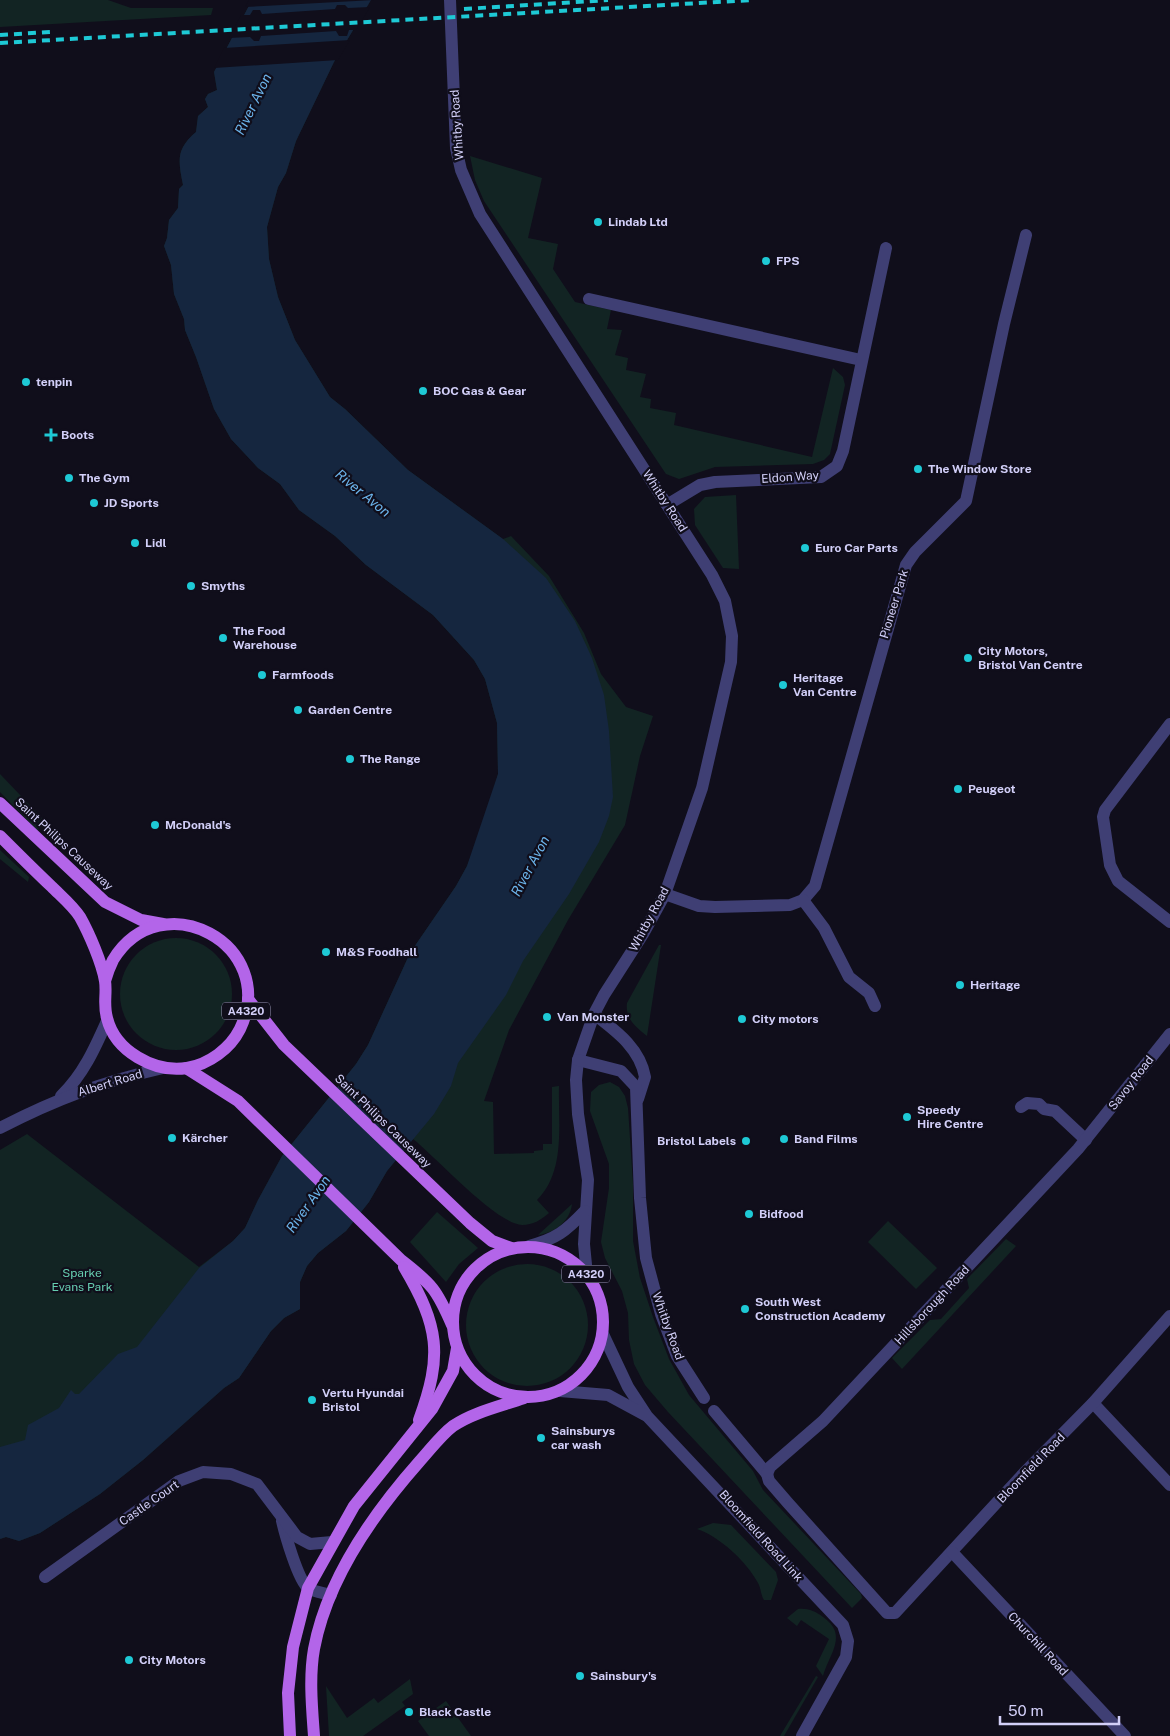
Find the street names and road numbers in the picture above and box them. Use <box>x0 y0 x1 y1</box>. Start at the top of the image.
street label: Whitby Road <box>448 89 466 161</box>
street label: Whitby Road <box>640 467 690 535</box>
street label: Eldon Way <box>761 468 820 486</box>
street label: Pioneer Park <box>877 568 911 640</box>
street label: Saint Philips Causeway <box>12 795 116 893</box>
street label: Whitby Road <box>626 884 672 954</box>
road number: A4320 <box>222 1002 270 1019</box>
street label: Savoy Road <box>1106 1053 1156 1113</box>
street label: Albert Road <box>76 1067 144 1099</box>
street label: Saint Philips Causeway <box>332 1071 435 1171</box>
street label: Hillsborough Road <box>892 1262 972 1348</box>
road number: A4320 <box>562 1266 610 1282</box>
street label: Whitby Road <box>649 1290 687 1362</box>
street label: Bloomfield Road <box>994 1430 1068 1506</box>
street label: Castle Court <box>116 1477 182 1529</box>
street label: Bloomfield Road Link <box>716 1487 806 1585</box>
street label: Churchill Road <box>1005 1609 1071 1679</box>

